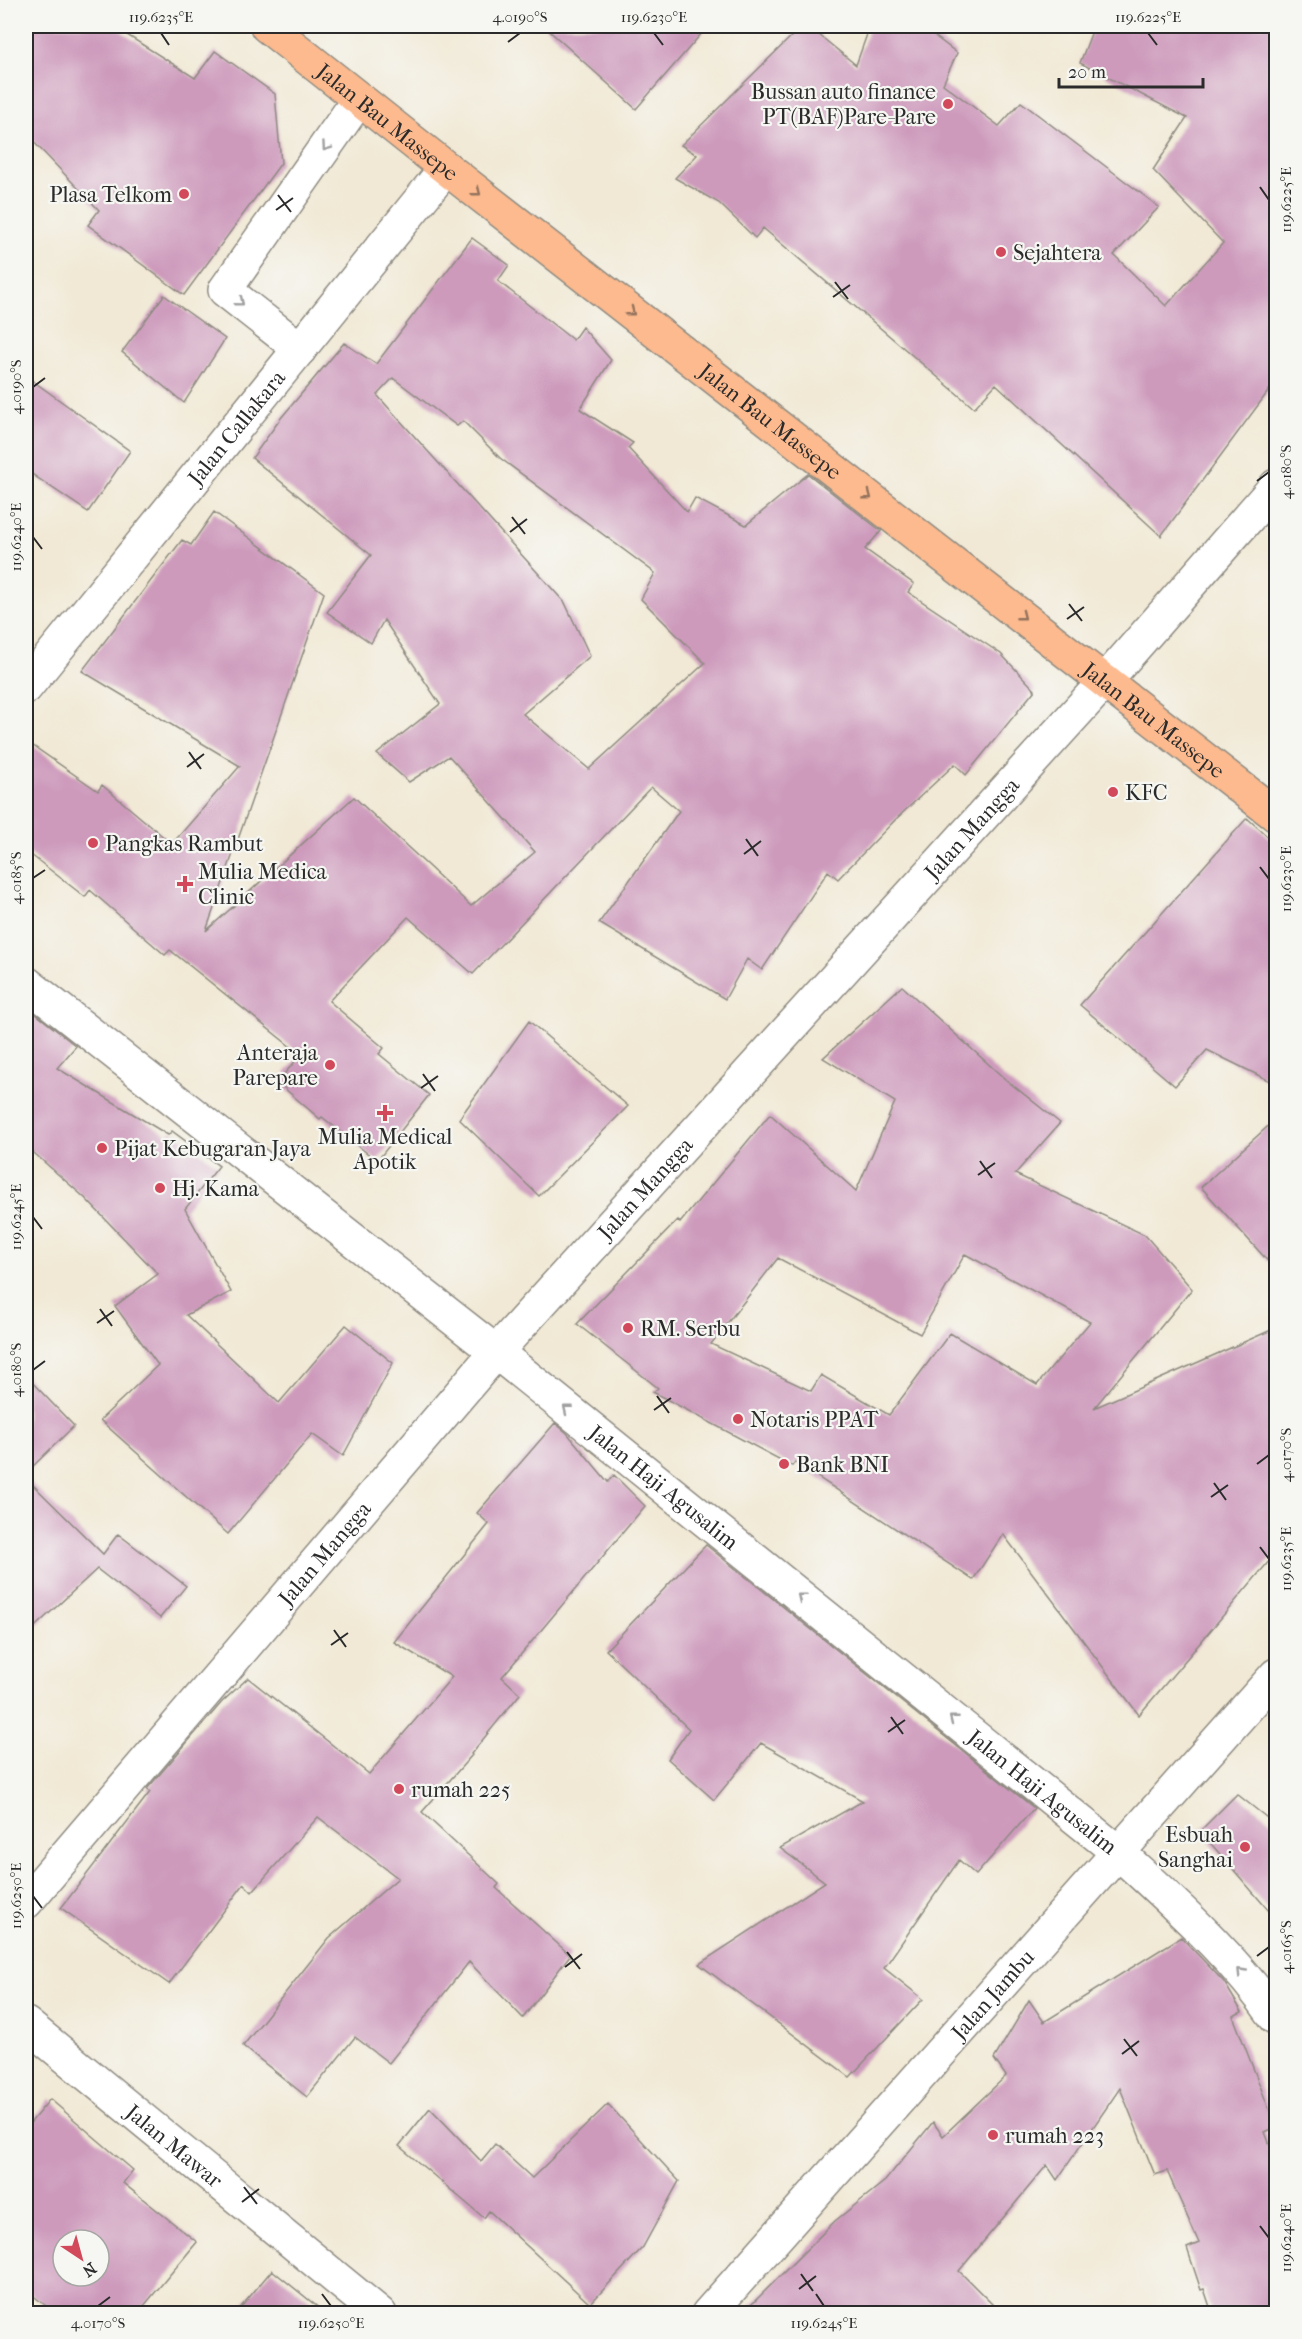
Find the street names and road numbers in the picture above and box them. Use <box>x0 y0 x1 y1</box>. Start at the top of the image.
street label: Jalan Bau Massepe <box>309 57 463 187</box>
street label: Jalan Bau Massepe <box>692 357 847 485</box>
street label: Jalan Callakara <box>181 365 292 492</box>
street label: Jalan Bau Massepe <box>1075 656 1230 784</box>
street label: Jalan Mangga <box>918 772 1026 887</box>
street label: Jalan Mangga <box>591 1132 699 1246</box>
street label: Jalan Haji Agusalim <box>582 1419 744 1556</box>
street label: Jalan Mangga <box>272 1496 377 1613</box>
street label: Jalan Haji Agusalim <box>961 1723 1123 1861</box>
street label: Jalan Jambu <box>945 1944 1040 2047</box>
street label: Jalan Mawar <box>119 2098 228 2194</box>

